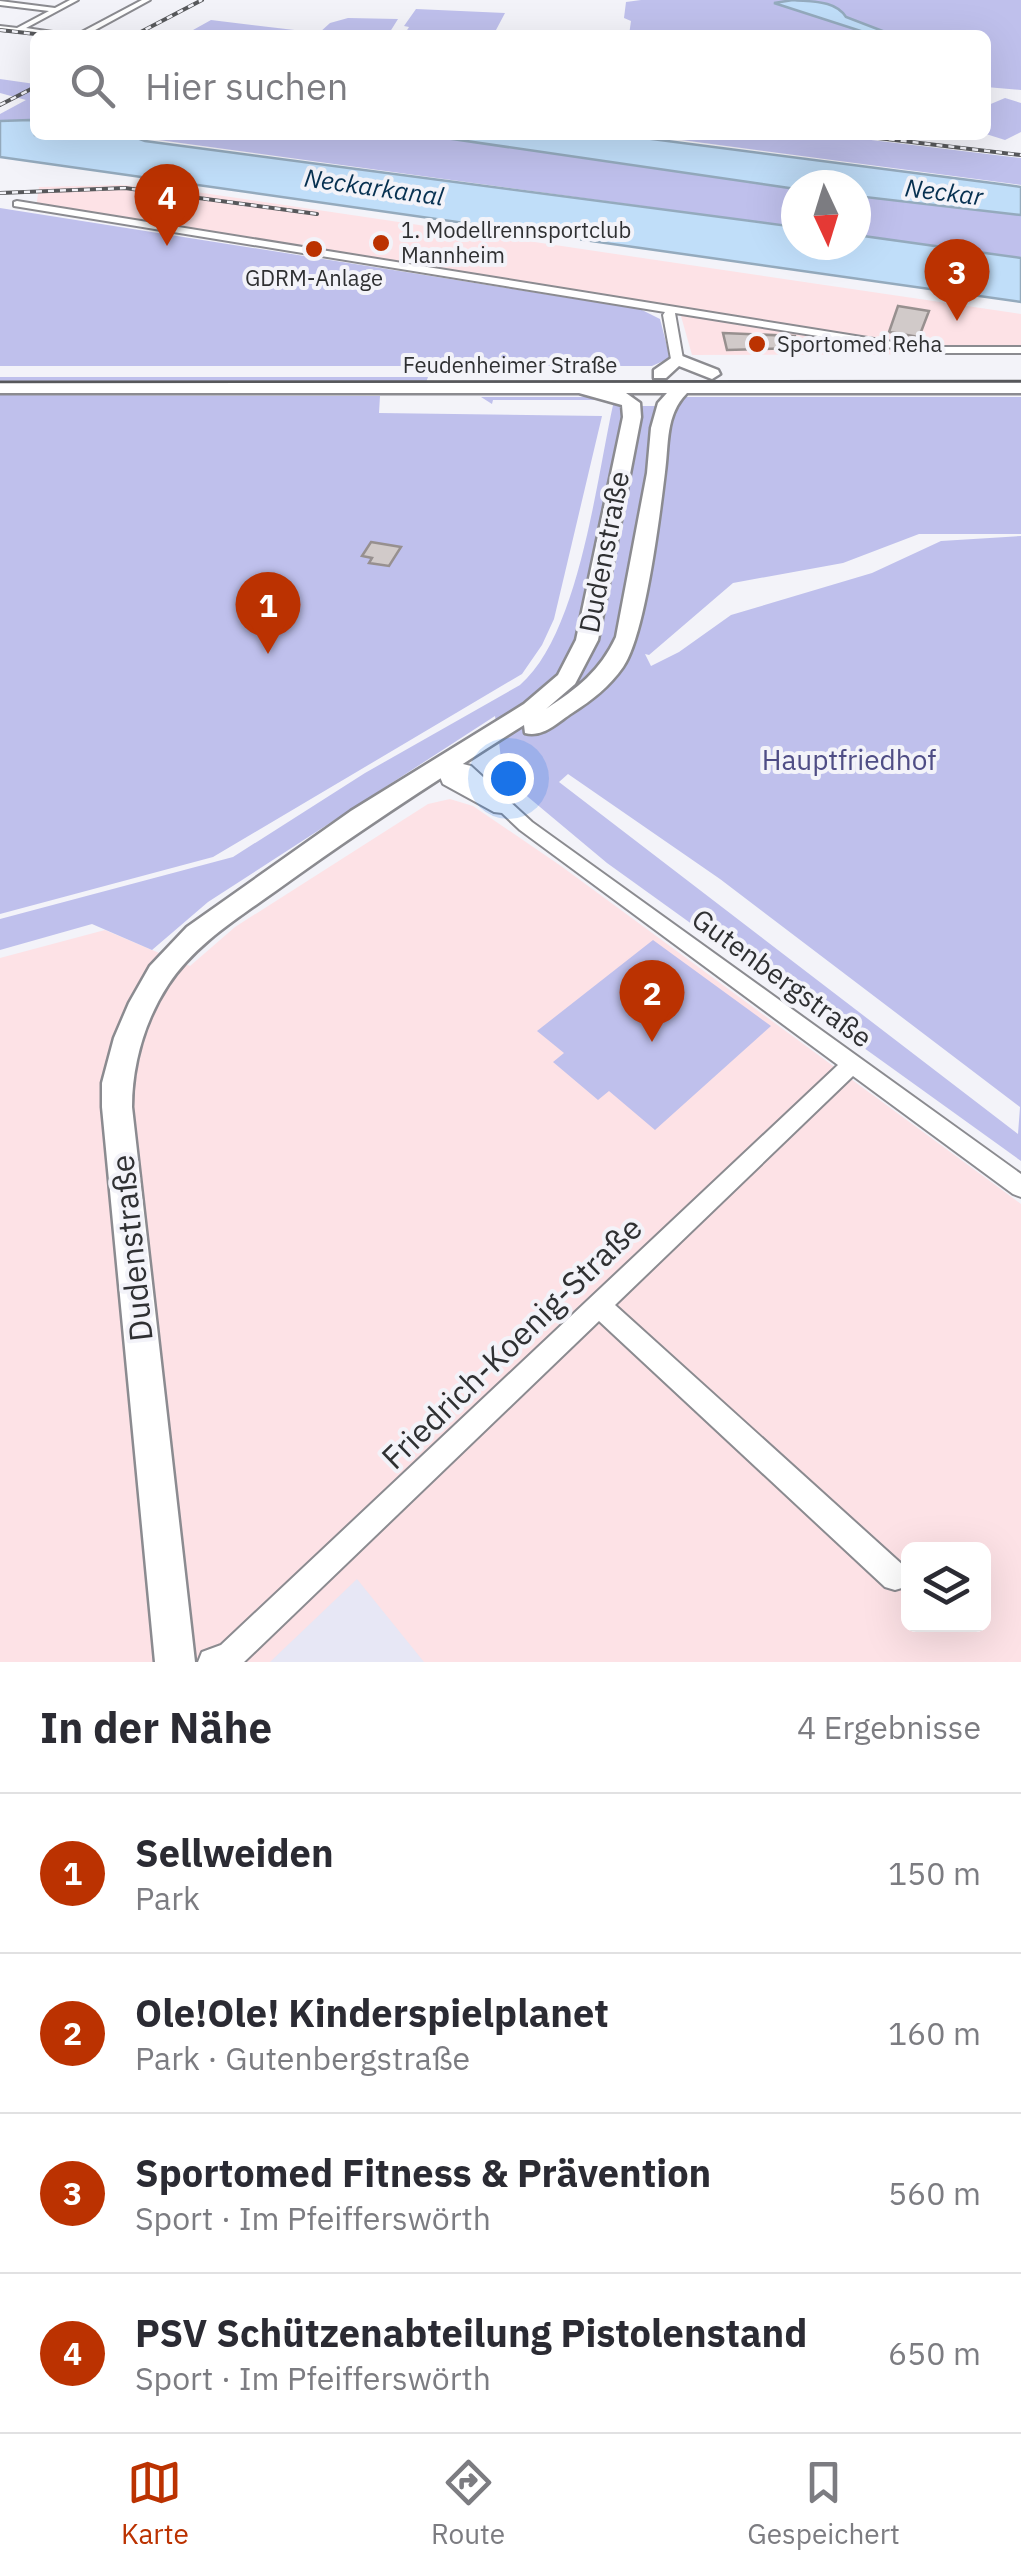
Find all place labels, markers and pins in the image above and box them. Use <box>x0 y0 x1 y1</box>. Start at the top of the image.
pin: 4 <box>134 164 200 246</box>
place label: 1. Modellrennsportclub Mannheim <box>401 215 631 269</box>
marker: 1. Modellrennsportclub Mannheim <box>370 232 392 254</box>
marker: GDRM-Anlage <box>303 238 325 260</box>
pin: 3 <box>924 238 990 321</box>
place label: GDRM-Anlage <box>245 263 383 292</box>
place label: Sportomed Reha <box>777 329 943 358</box>
marker: Sportomed Reha <box>746 333 768 355</box>
pin: 1 <box>236 572 300 654</box>
pin: 2 <box>620 960 684 1042</box>

